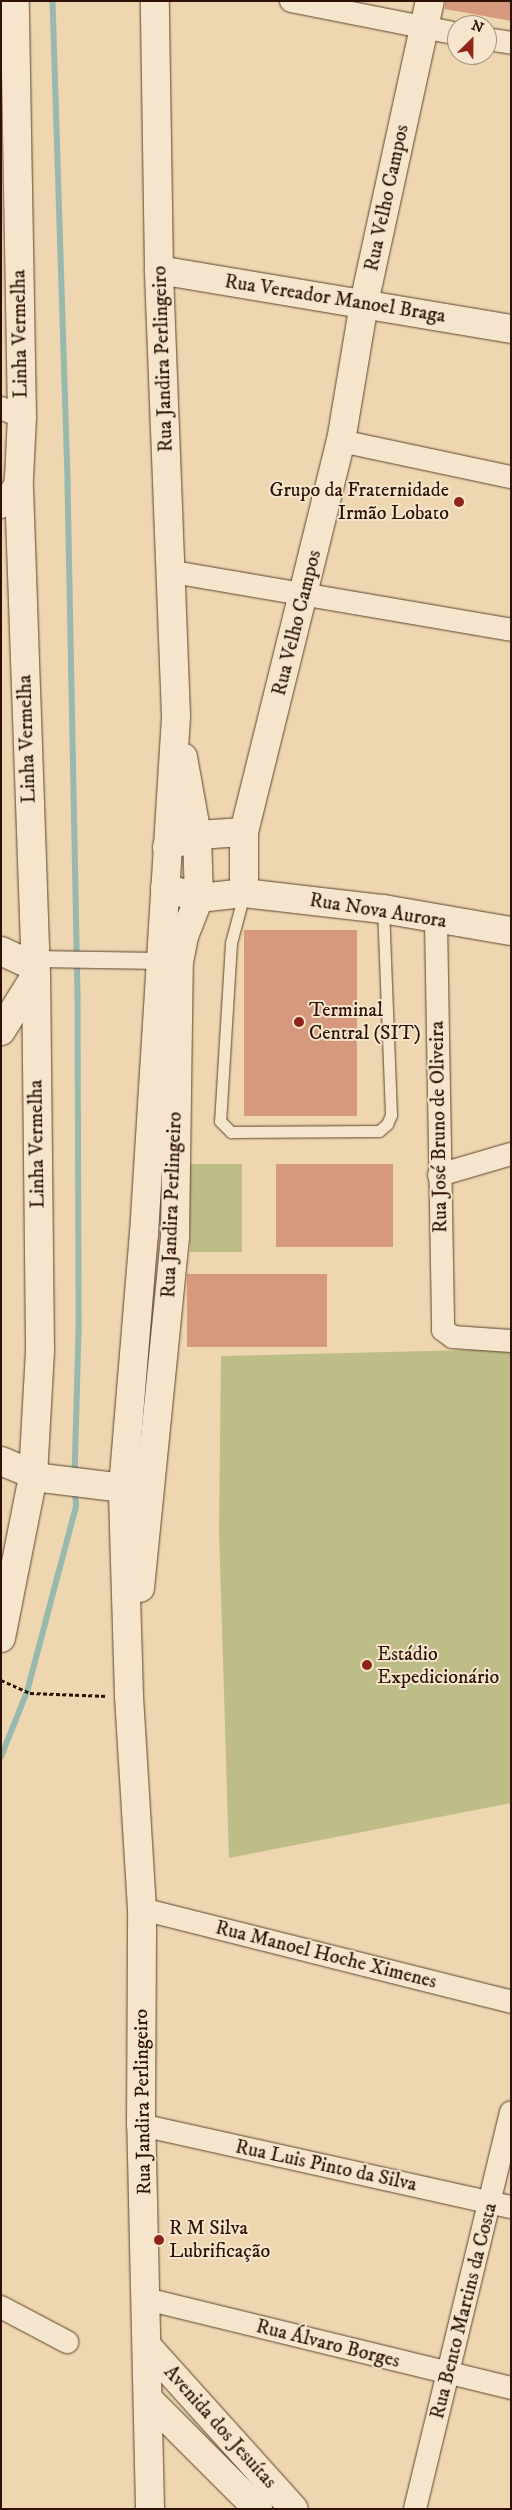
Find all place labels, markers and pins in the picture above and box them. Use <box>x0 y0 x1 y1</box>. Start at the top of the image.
place label: Grupo da Fraternidade Irmão Lobato <box>269 479 449 526</box>
marker: Grupo da Fraternidade Irmão Lobato <box>453 496 465 508</box>
place label: Terminal Central (SIT) <box>309 998 421 1045</box>
marker: Terminal Central (SIT) <box>293 1016 305 1028</box>
place label: Estádio Expedicionário <box>377 1642 499 1689</box>
marker: Estádio Expedicionário <box>361 1659 373 1671</box>
place label: R M Silva Lubrificação <box>169 2216 270 2263</box>
marker: R M Silva Lubrificação <box>153 2234 165 2246</box>

